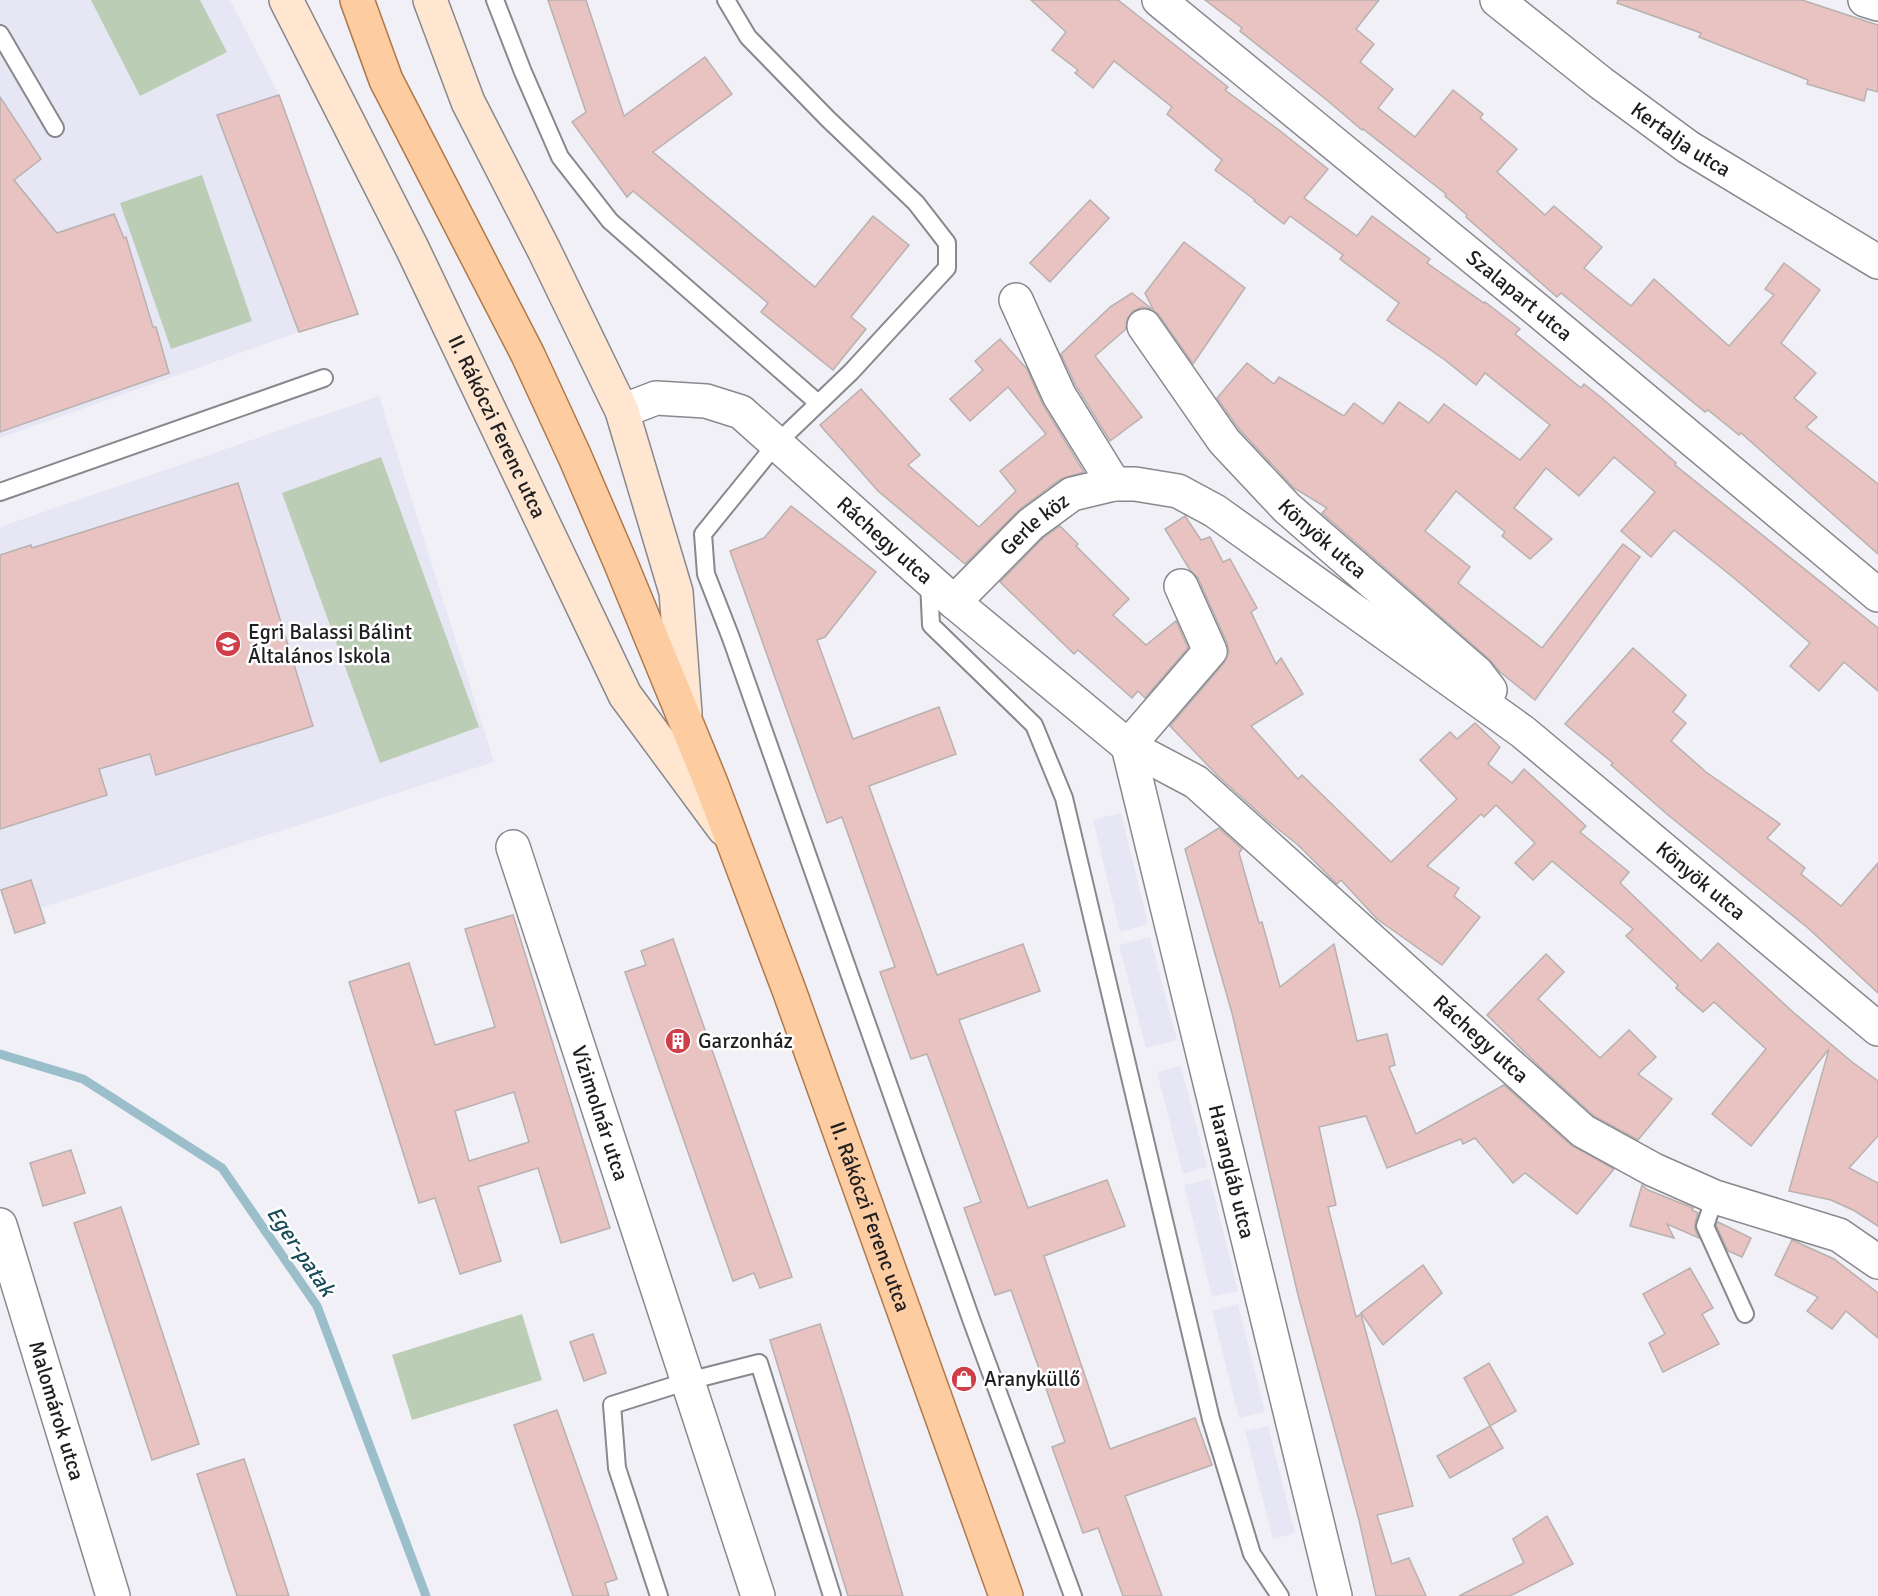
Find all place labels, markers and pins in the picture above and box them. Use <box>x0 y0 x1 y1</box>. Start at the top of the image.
place label: Egri Balassi Bálint Általános Iskola <box>248 619 412 669</box>
school or university icon: Egri Balassi Bálint Általános Iskola <box>213 629 243 659</box>
building icon: Garzonház <box>663 1026 693 1056</box>
place label: Garzonház <box>698 1028 793 1054</box>
shop icon: Aranyküllő <box>949 1364 979 1394</box>
place label: Aranyküllő <box>984 1366 1080 1392</box>

